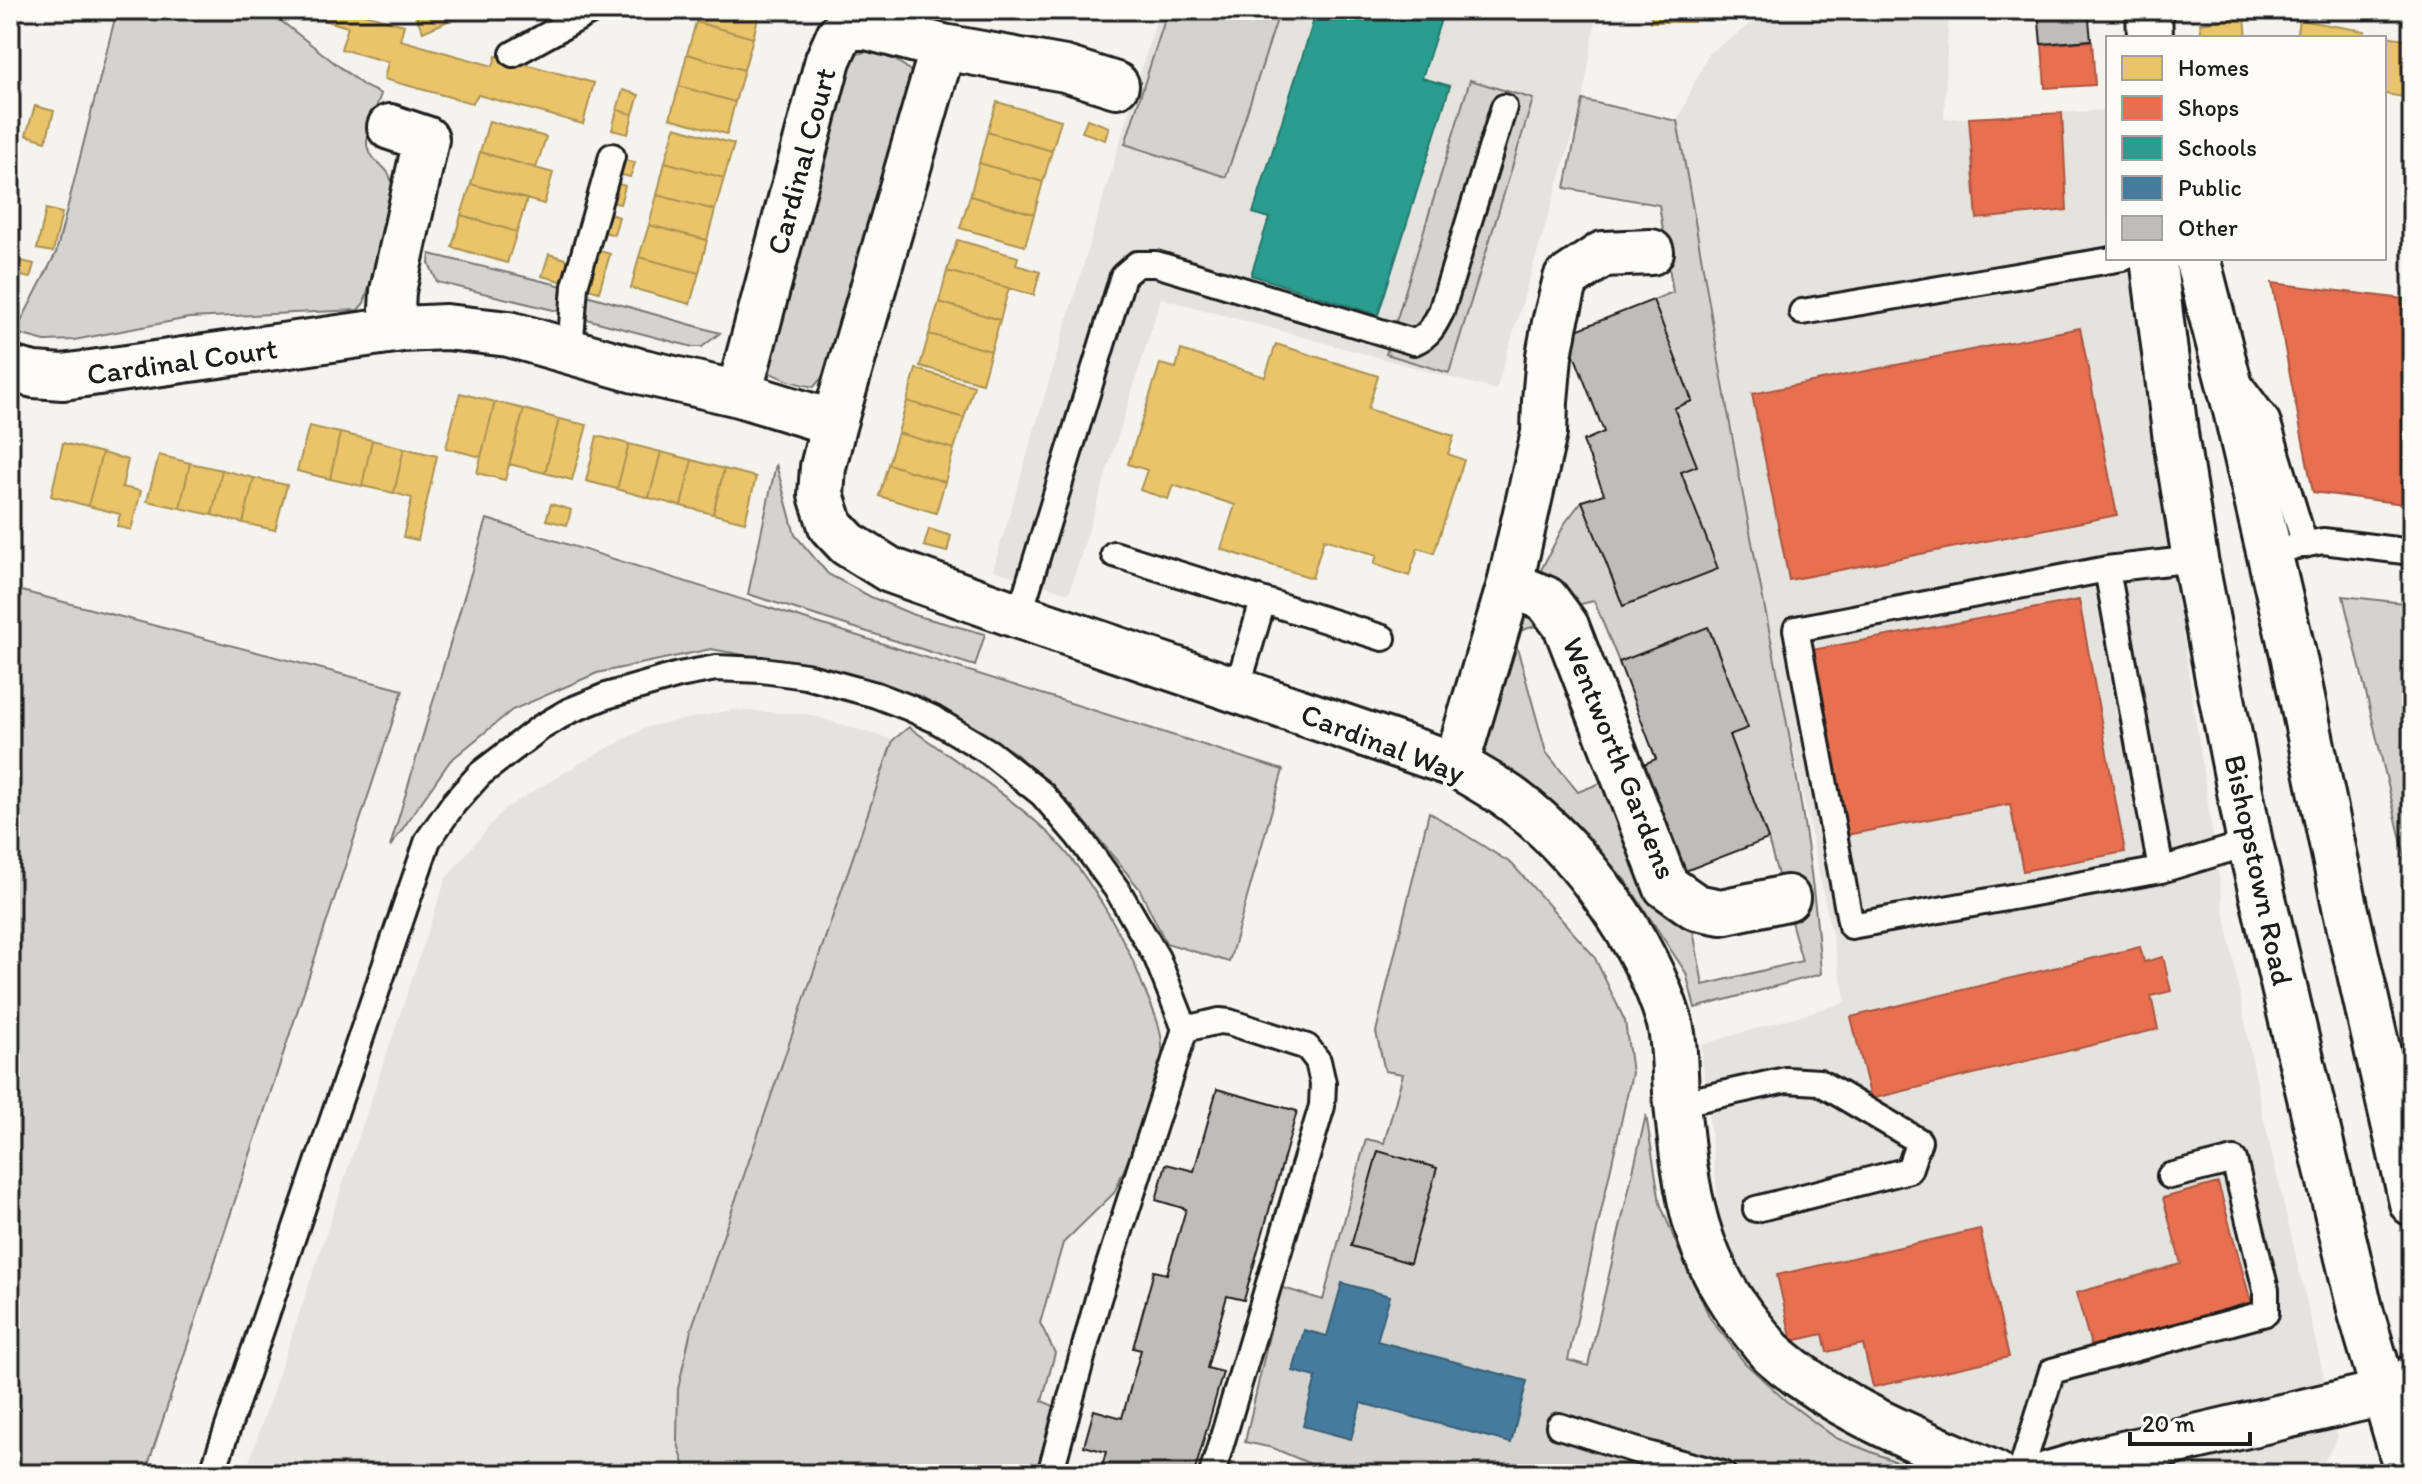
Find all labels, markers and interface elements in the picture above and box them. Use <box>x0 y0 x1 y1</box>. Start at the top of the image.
legend <box>2106 36 2386 260</box>
text: Homes <box>2178 53 2249 82</box>
street label: Cardinal Court <box>758 63 844 259</box>
text: Shops <box>2178 93 2239 122</box>
text: Schools <box>2178 133 2257 162</box>
text: Public <box>2178 173 2242 202</box>
text: Other <box>2178 213 2238 242</box>
street label: Cardinal Court <box>84 329 280 393</box>
street label: Wentworth Gardens <box>1555 632 1685 884</box>
street label: Cardinal Way <box>1296 695 1470 791</box>
street label: Bishopstown Road <box>2216 751 2302 989</box>
scale bar <box>2130 1396 2250 1446</box>
text: 20 m <box>2142 1409 2195 1438</box>

